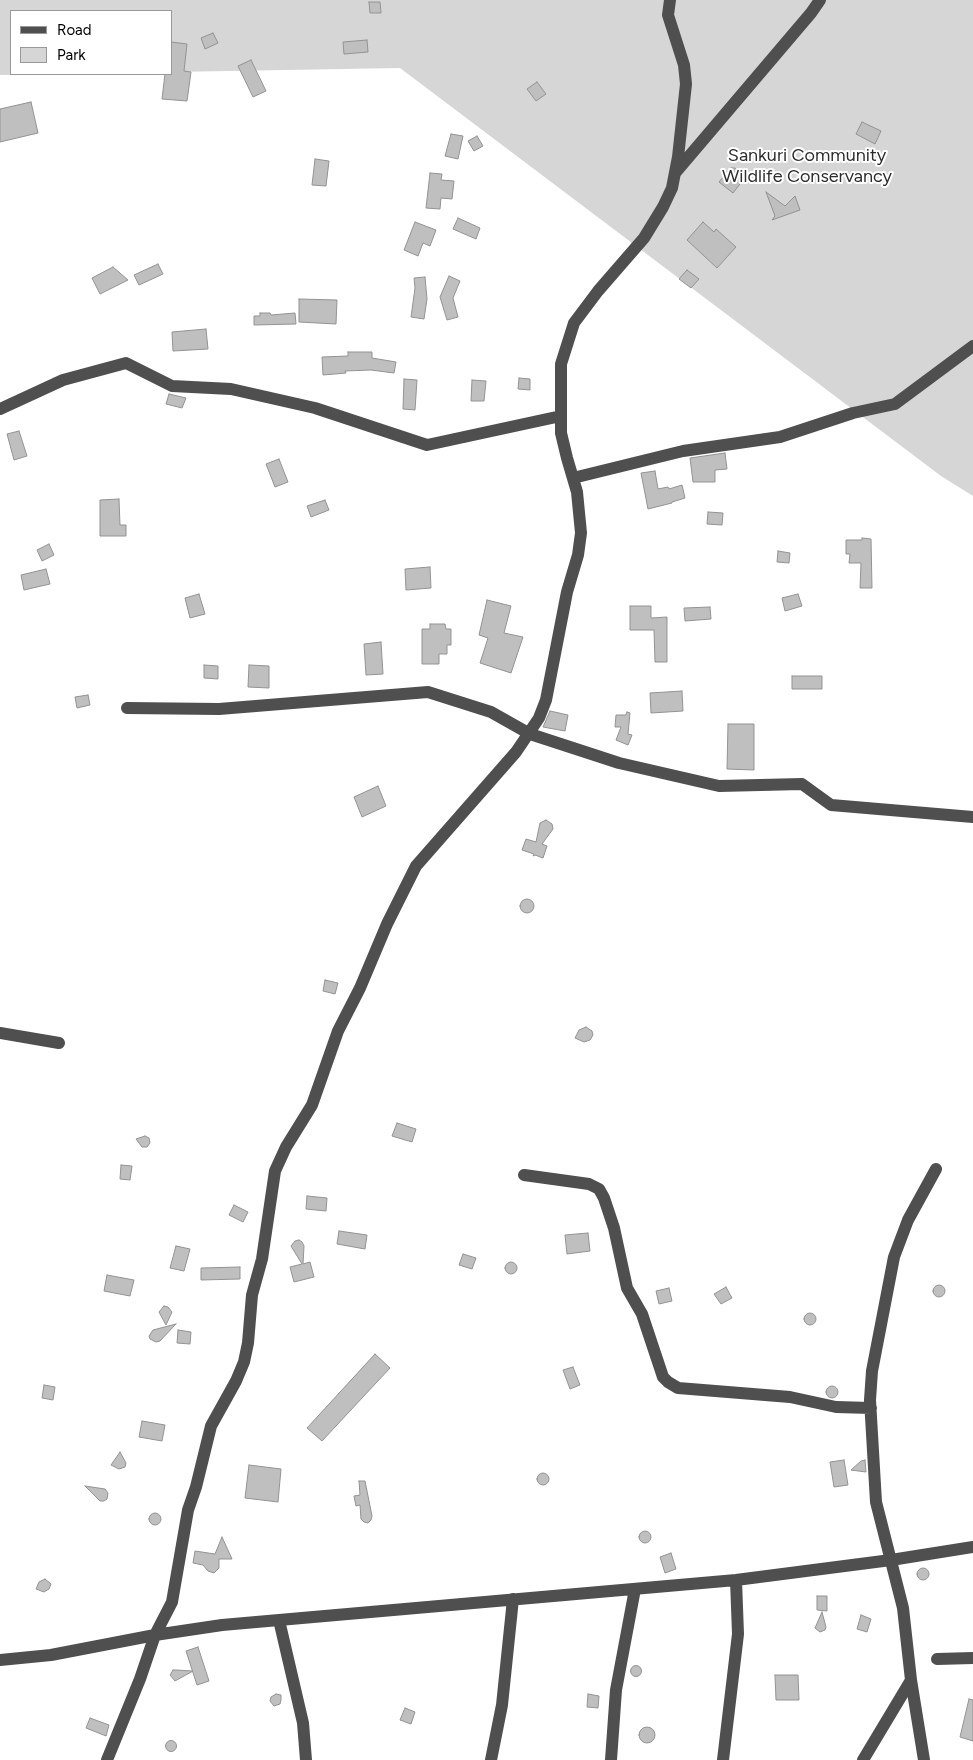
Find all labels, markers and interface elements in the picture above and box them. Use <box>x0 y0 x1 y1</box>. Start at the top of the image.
legend <box>10 10 172 75</box>
text: Road <box>57 21 92 39</box>
text: Park <box>57 46 86 64</box>
park label: Sankuri Community Wildlife Conservancy <box>722 145 892 188</box>

